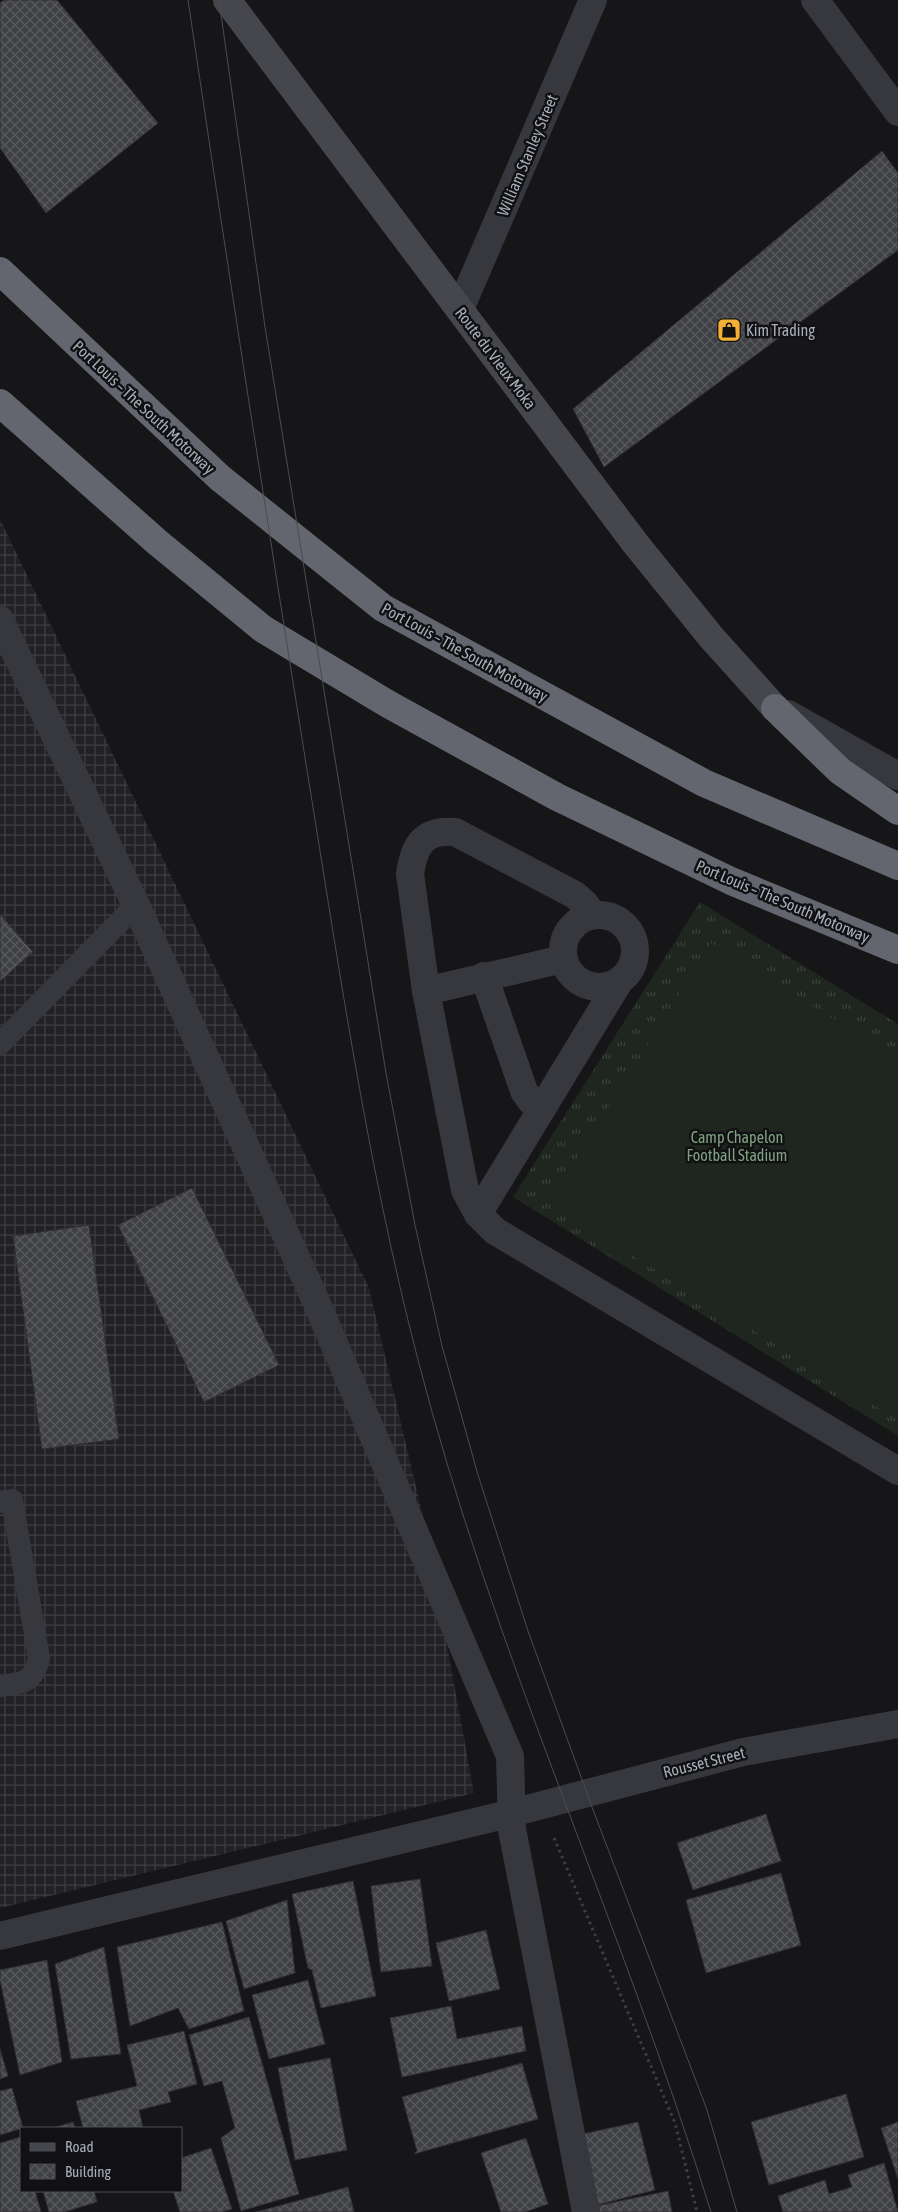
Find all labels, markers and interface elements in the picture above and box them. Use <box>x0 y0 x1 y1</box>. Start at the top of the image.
street label: William Stanley Street <box>493 91 562 219</box>
street label: Route du Vieux Moka <box>452 304 540 412</box>
shop icon: Kim Trading <box>716 317 742 343</box>
place label: Kim Trading <box>746 321 815 340</box>
street label: Port Louis – The South Motorway <box>69 337 219 478</box>
street label: Port Louis – The South Motorway <box>378 599 551 706</box>
street label: Port Louis – The South Motorway <box>693 856 873 947</box>
park label: Camp Chapelon Football Stadium <box>687 1128 787 1164</box>
street label: Rousset Street <box>661 1743 747 1781</box>
legend <box>20 2127 182 2192</box>
text: Road <box>65 2138 94 2155</box>
text: Building <box>65 2163 111 2180</box>

